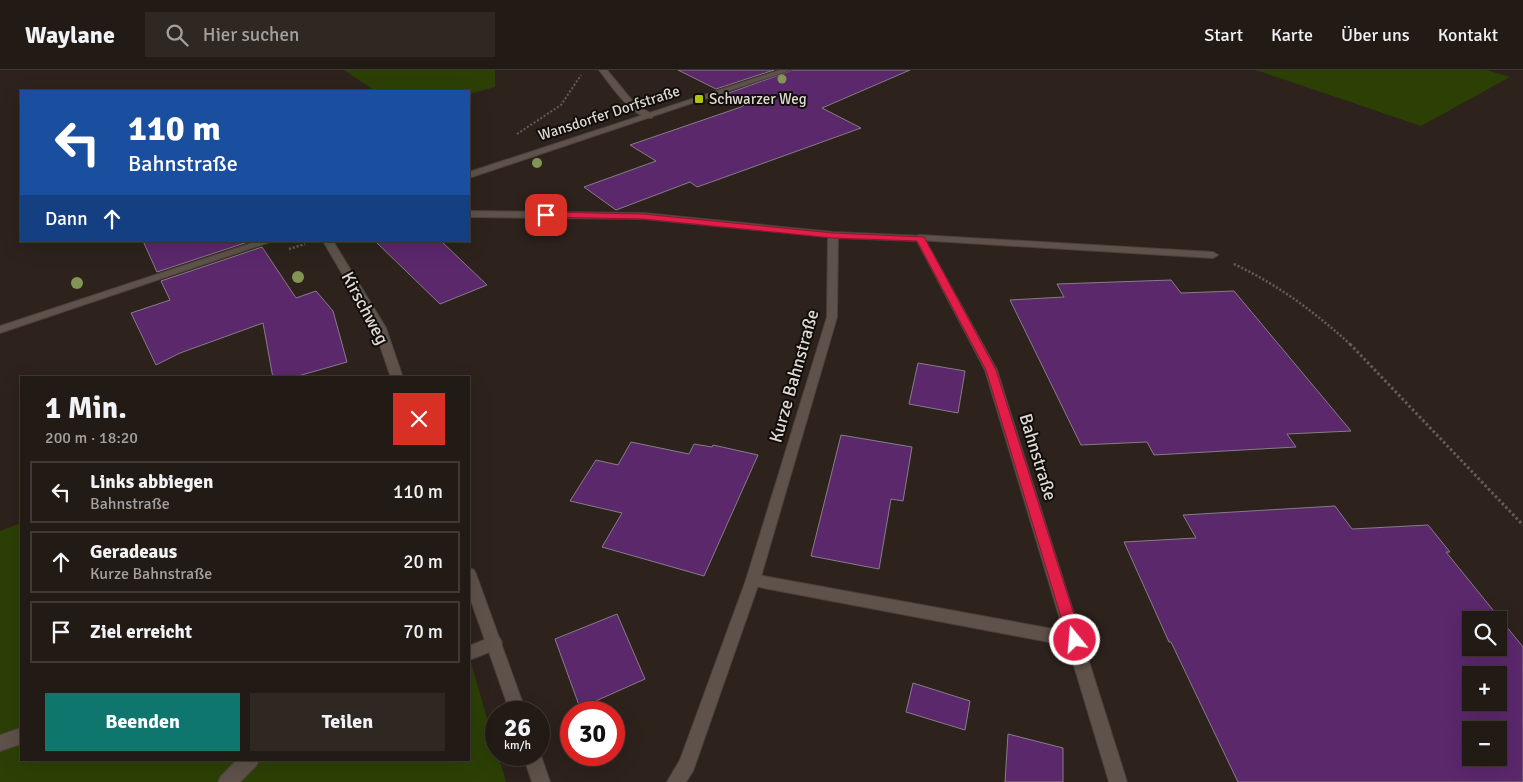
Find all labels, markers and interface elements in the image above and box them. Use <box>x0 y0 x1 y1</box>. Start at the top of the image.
search box <box>145 12 495 57</box>
text: Waylane <box>25 20 115 50</box>
icon: search <box>163 21 191 49</box>
text: Hier suchen <box>203 23 299 47</box>
text: Start <box>1204 24 1243 46</box>
text: Karte <box>1271 24 1313 46</box>
text: Über uns <box>1341 24 1410 46</box>
text: Kontakt <box>1438 24 1498 46</box>
street label: Wansdorfer Dorfstraße <box>536 82 682 144</box>
place label: Schwarzer Weg <box>709 90 807 108</box>
marker: Schwarzer Weg <box>693 93 705 105</box>
text: 110 m <box>128 107 221 150</box>
icon: left <box>45 110 110 175</box>
text: Bahnstraße <box>128 150 238 177</box>
pin <box>525 194 567 236</box>
icon: arrive <box>532 201 560 229</box>
icon: ahead <box>98 205 126 233</box>
text: Dann <box>45 207 88 231</box>
street label: Kirschweg <box>337 268 393 348</box>
street label: Kurze Bahnstraße <box>764 307 824 445</box>
text: 1 Min. <box>45 390 127 427</box>
button: close <box>393 393 445 445</box>
street label: Bahnstraße <box>1014 411 1062 503</box>
text: 200 m · 18:20 <box>45 428 138 448</box>
text: Links abbiegen <box>90 470 213 494</box>
icon: left <box>47 478 75 506</box>
text: 110 m <box>393 480 443 504</box>
text: Bahnstraße <box>90 494 170 514</box>
text: Geradeaus <box>90 540 177 564</box>
icon: ahead <box>47 548 75 576</box>
text: 20 m <box>403 550 443 574</box>
text: Kurze Bahnstraße <box>90 564 212 584</box>
map controls <box>1462 611 1507 766</box>
button: search <box>1462 611 1507 656</box>
position arrow <box>1048 613 1100 665</box>
icon: arrive <box>47 618 75 646</box>
text: Ziel erreicht <box>90 620 192 644</box>
text: 70 m <box>403 620 443 644</box>
button: + <box>1462 666 1507 711</box>
button: Beenden <box>45 693 240 751</box>
button: Teilen <box>250 693 445 751</box>
speed limit sign: 30 <box>560 701 625 766</box>
text: 26 <box>504 712 531 743</box>
button: − <box>1462 721 1507 766</box>
text: km/h <box>504 738 531 753</box>

